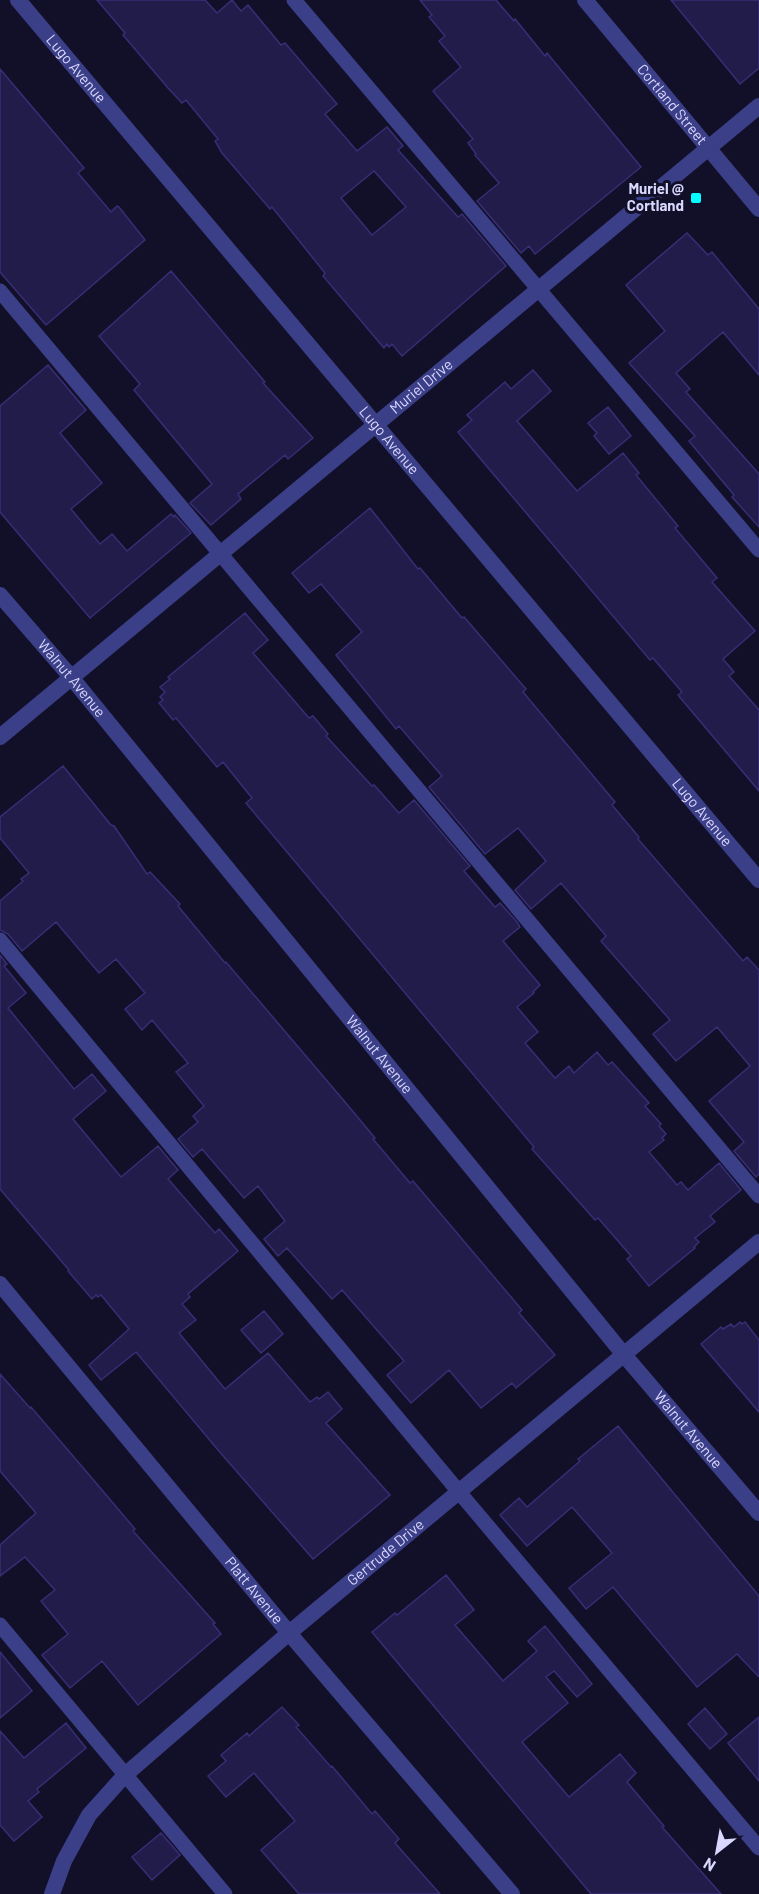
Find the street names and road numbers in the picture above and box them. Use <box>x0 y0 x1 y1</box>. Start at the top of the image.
street label: Lugo Avenue <box>43 30 111 106</box>
street label: Cortland Street <box>634 60 712 148</box>
street label: Muriel Drive <box>386 355 456 417</box>
street label: Lugo Avenue <box>356 402 424 478</box>
street label: Walnut Avenue <box>35 635 110 720</box>
street label: Lugo Avenue <box>669 774 737 849</box>
street label: Walnut Avenue <box>343 1011 417 1097</box>
street label: Walnut Avenue <box>651 1387 727 1472</box>
street label: Gertrude Drive <box>343 1515 427 1589</box>
street label: Platt Avenue <box>222 1553 288 1627</box>

